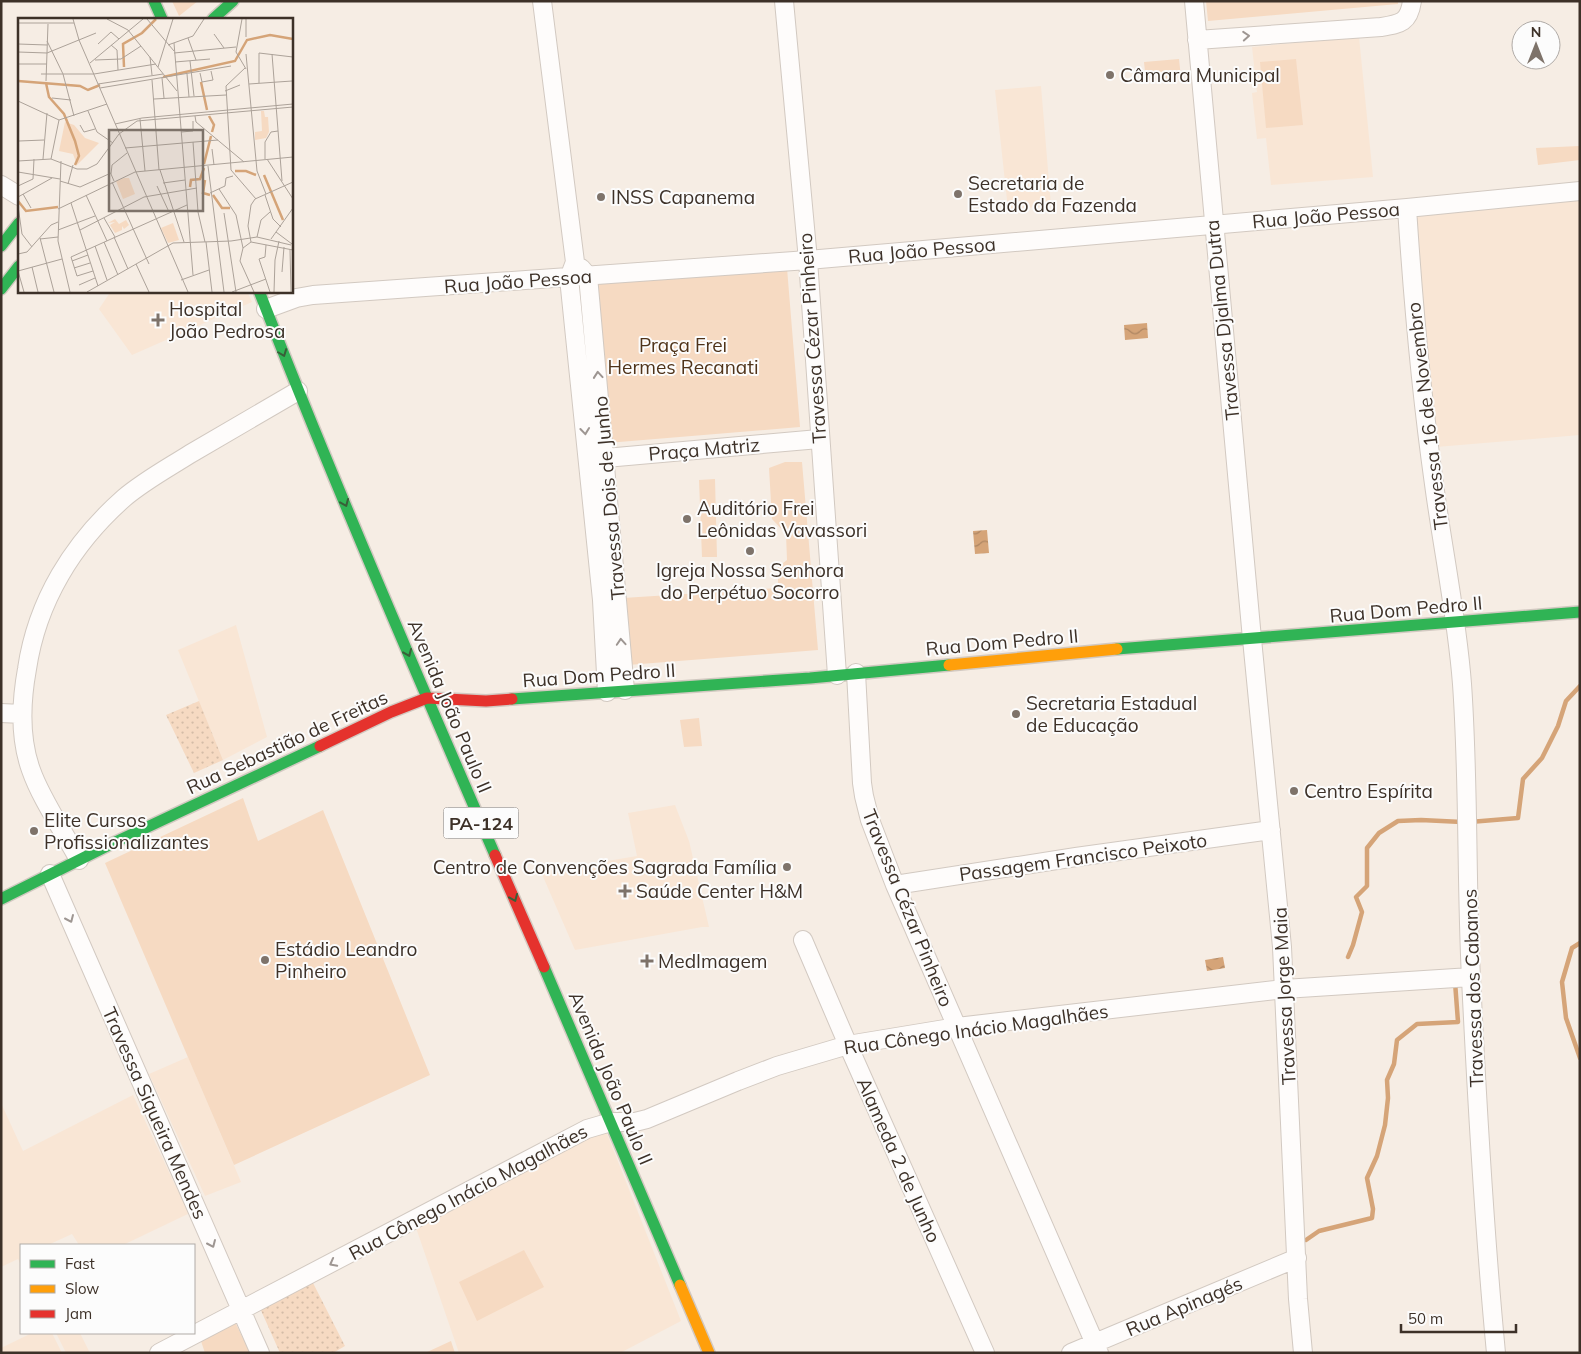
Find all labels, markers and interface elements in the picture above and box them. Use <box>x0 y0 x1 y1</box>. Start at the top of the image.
inset map <box>18 18 292 292</box>
north arrow <box>1511 20 1561 70</box>
text: N <box>1531 23 1541 41</box>
one-way arrow <box>1242 31 1250 42</box>
place label: Câmara Municipal <box>1120 63 1280 87</box>
marker: Câmara Municipal <box>1104 69 1116 81</box>
place label: Secretaria de Estado da Fazenda <box>968 171 1137 217</box>
place label: INSS Capanema <box>611 185 755 209</box>
marker: Secretaria de Estado da Fazenda <box>952 188 964 200</box>
marker: INSS Capanema <box>595 191 607 203</box>
street label: Rua João Pessoa <box>1251 197 1401 233</box>
street label: Travessa Djalma Dutra <box>1200 219 1244 421</box>
street label: Travessa Cézar Pinheiro <box>793 232 831 444</box>
street label: Rua João Pessoa <box>847 232 997 268</box>
street label: Rua João Pessoa <box>443 264 593 298</box>
place label: Hospital João Pedrosa <box>169 297 285 343</box>
street label: Travessa 16 de Novembro <box>1401 301 1453 531</box>
marker: Hospital João Pedrosa <box>151 313 165 327</box>
park label: Praça Frei Hermes Recanati <box>608 333 758 379</box>
one-way arrow <box>277 348 288 357</box>
one-way arrow <box>592 371 603 379</box>
street label: Travessa Dois de Junho <box>588 395 630 601</box>
one-way arrow <box>579 427 590 435</box>
street label: Praça Matriz <box>647 432 761 466</box>
place label: Auditório Frei Leônidas Vavassori <box>697 496 867 542</box>
one-way arrow <box>339 498 350 507</box>
marker: Auditório Frei Leônidas Vavassori <box>681 513 693 525</box>
marker: Igreja Nossa Senhora do Perpétuo Socorro <box>744 545 756 557</box>
place label: Igreja Nossa Senhora do Perpétuo Socorro <box>656 558 844 604</box>
street label: Rua Dom Pedro II <box>1329 590 1483 628</box>
street label: Avenida João Paulo II <box>403 616 497 796</box>
street label: Rua Dom Pedro II <box>925 623 1079 661</box>
one-way arrow <box>616 637 627 645</box>
one-way arrow <box>402 648 413 657</box>
street label: Rua Dom Pedro II <box>522 658 676 692</box>
street label: Rua Sebastião de Freitas <box>182 685 392 799</box>
place label: Secretaria Estadual de Educação <box>1026 691 1197 737</box>
marker: Secretaria Estadual de Educação <box>1010 708 1022 720</box>
place label: Centro Espírita <box>1304 779 1433 803</box>
marker: Centro Espírita <box>1288 785 1300 797</box>
street label: Travessa Cézar Pinheiro <box>857 806 959 1010</box>
place label: Elite Cursos Profissionalizantes <box>44 808 209 854</box>
road number: PA-124 <box>444 808 518 838</box>
marker: Elite Cursos Profissionalizantes <box>28 825 40 837</box>
street label: Passagem Francisco Peixoto <box>957 828 1209 886</box>
place label: Centro de Convenções Sagrada Família <box>433 855 777 879</box>
marker: Centro de Convenções Sagrada Família <box>781 861 793 873</box>
place label: Saúde Center H&M <box>636 879 803 903</box>
marker: Saúde Center H&M <box>618 884 632 898</box>
street label: Travessa dos Cabanos <box>1458 888 1488 1088</box>
one-way arrow <box>508 893 519 902</box>
street label: Travessa Jorge Maia <box>1267 907 1301 1085</box>
one-way arrow <box>63 914 74 923</box>
place label: Estádio Leandro Pinheiro <box>275 937 417 983</box>
place label: MedImagem <box>658 949 768 973</box>
marker: Estádio Leandro Pinheiro <box>259 954 271 966</box>
marker: MedImagem <box>640 954 654 968</box>
street label: Avenida João Paulo II <box>564 988 658 1168</box>
street label: Rua Cônego Inácio Magalhães <box>842 999 1110 1059</box>
street label: Travessa Siqueira Mendes <box>97 1003 213 1223</box>
street label: Alameda 2 de Junho <box>852 1074 946 1246</box>
street label: Rua Cônego Inácio Magalhães <box>345 1119 591 1265</box>
one-way arrow <box>205 1239 216 1248</box>
legend <box>20 1244 195 1334</box>
text: Fast <box>65 1254 95 1273</box>
one-way arrow <box>329 1257 338 1267</box>
street label: Rua Apinagés <box>1122 1271 1246 1341</box>
text: Slow <box>65 1279 99 1298</box>
scale bar <box>1401 1302 1516 1334</box>
text: Jam <box>65 1304 92 1323</box>
text: 50 m <box>1408 1309 1443 1328</box>

